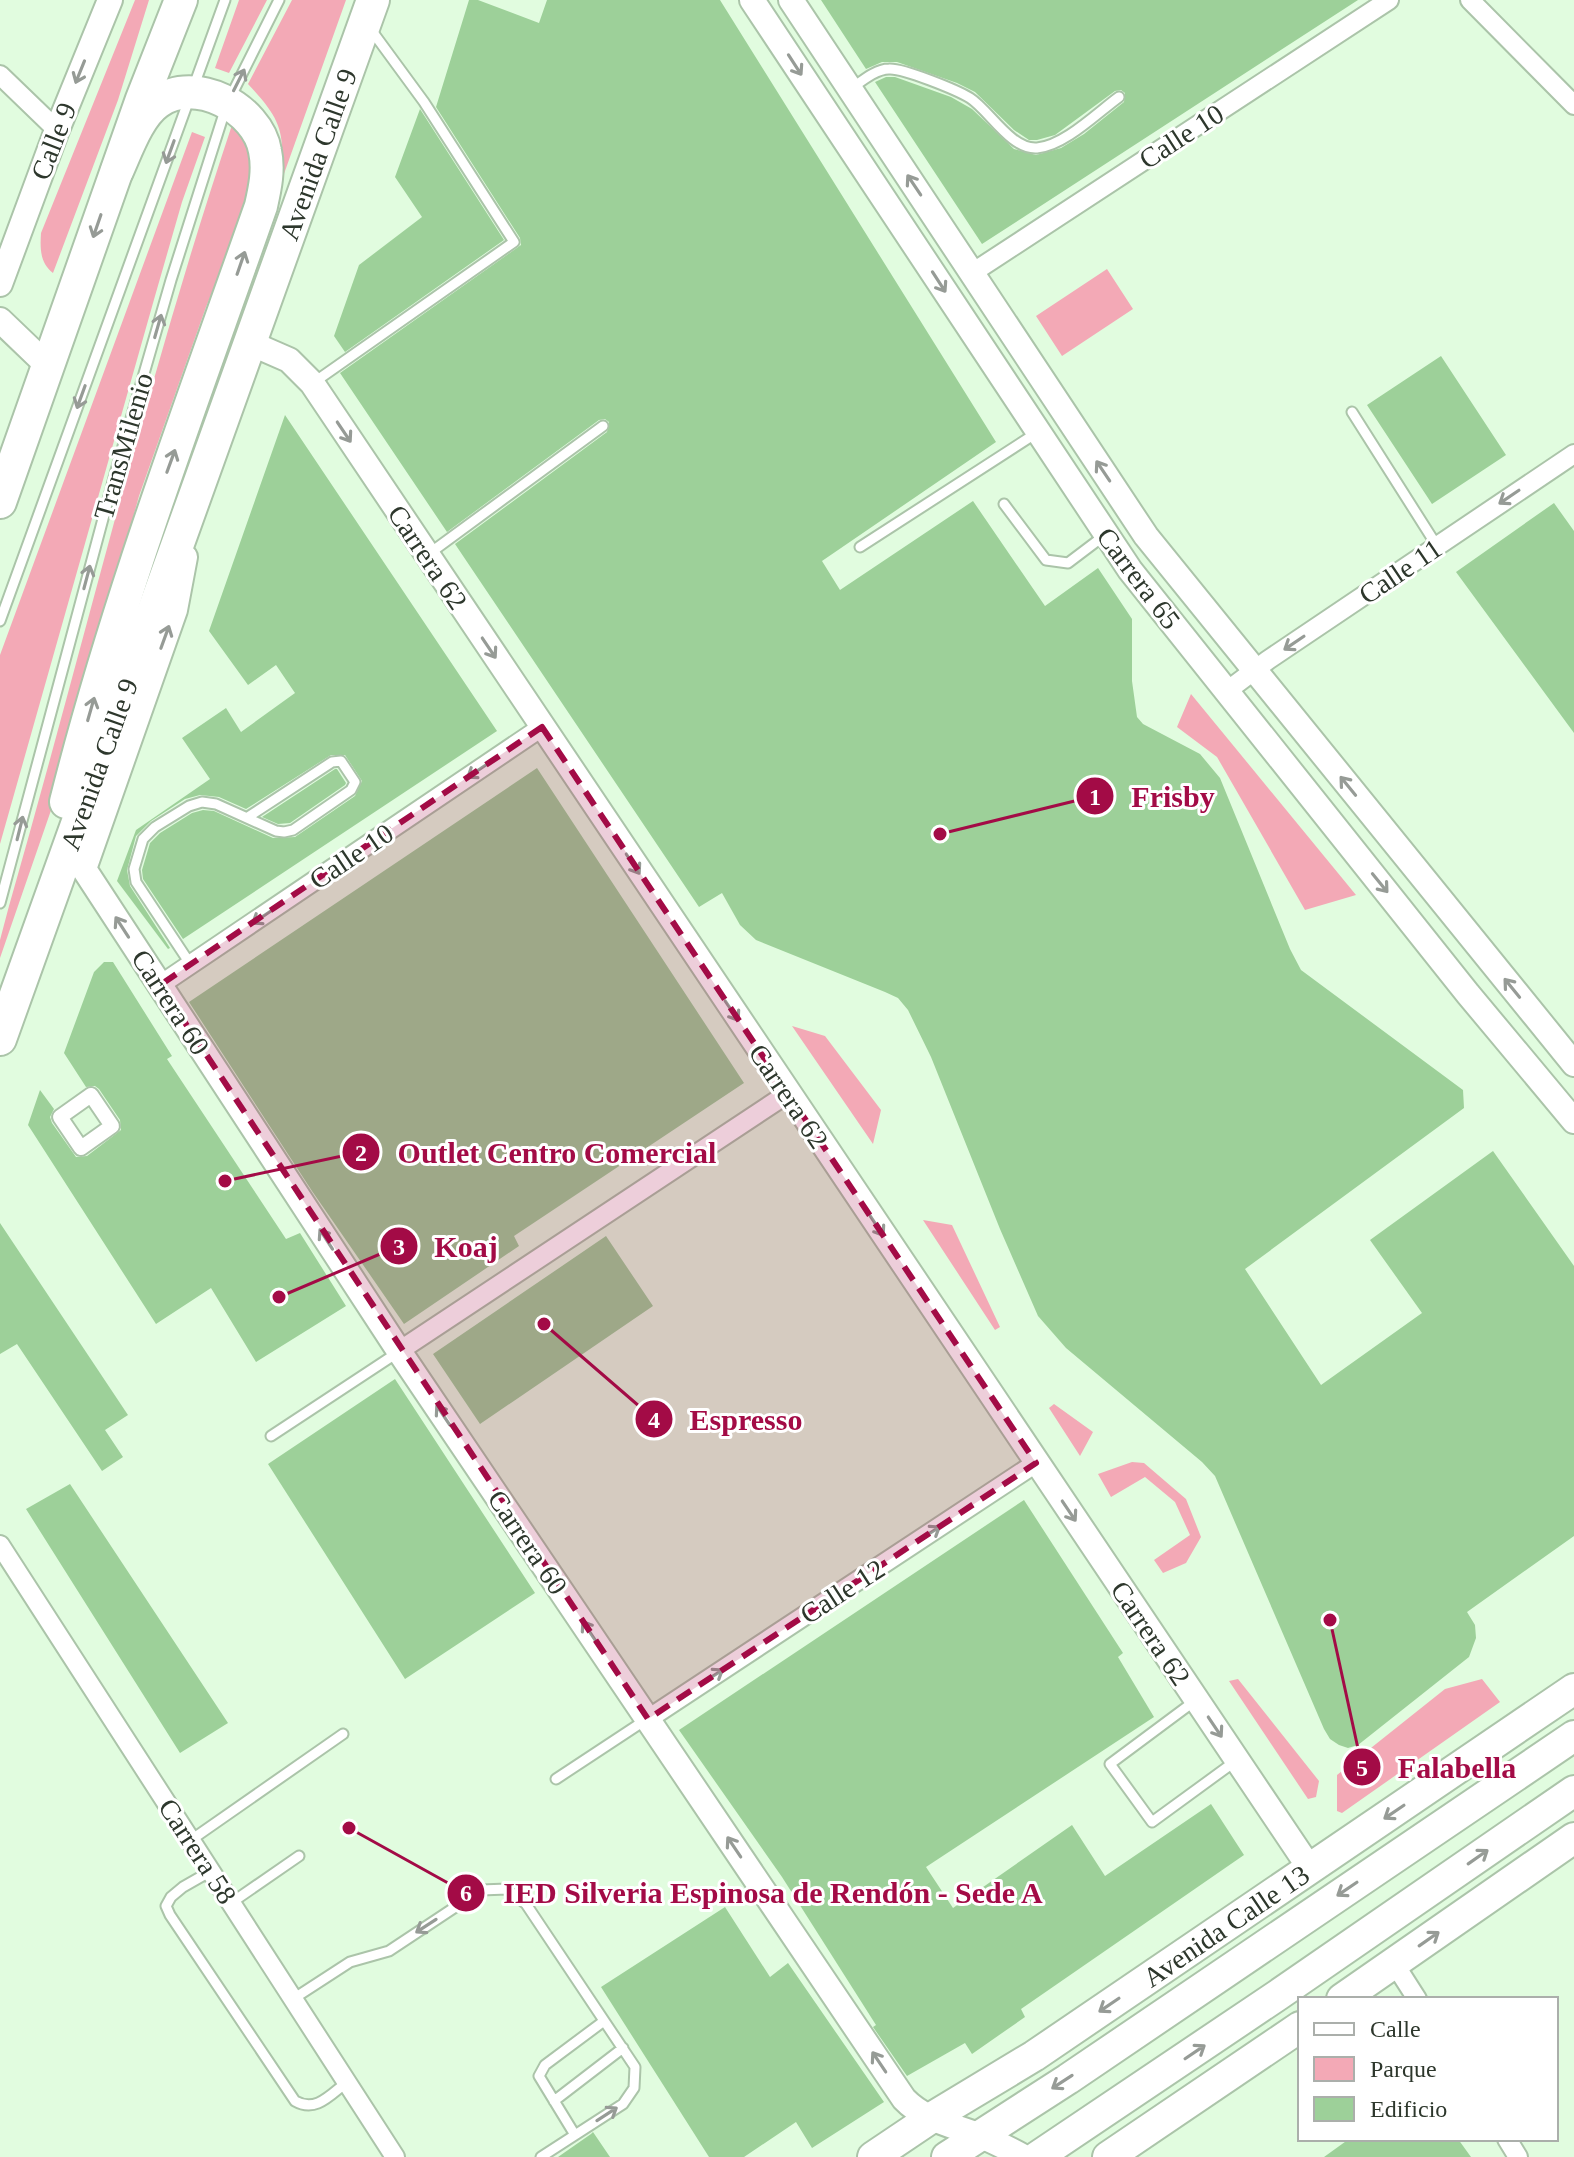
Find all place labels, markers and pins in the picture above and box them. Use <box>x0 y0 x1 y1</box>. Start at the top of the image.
callout: Frisby <box>1075 769 1231 823</box>
callout: Outlet Centro Comercial <box>341 1125 732 1179</box>
callout: Koaj <box>379 1219 514 1273</box>
callout: Espresso <box>634 1392 819 1446</box>
callout: Falabella <box>1342 1740 1533 1794</box>
callout: IED Silveria Espinosa de Rendón - Sede A <box>446 1866 1059 1920</box>

